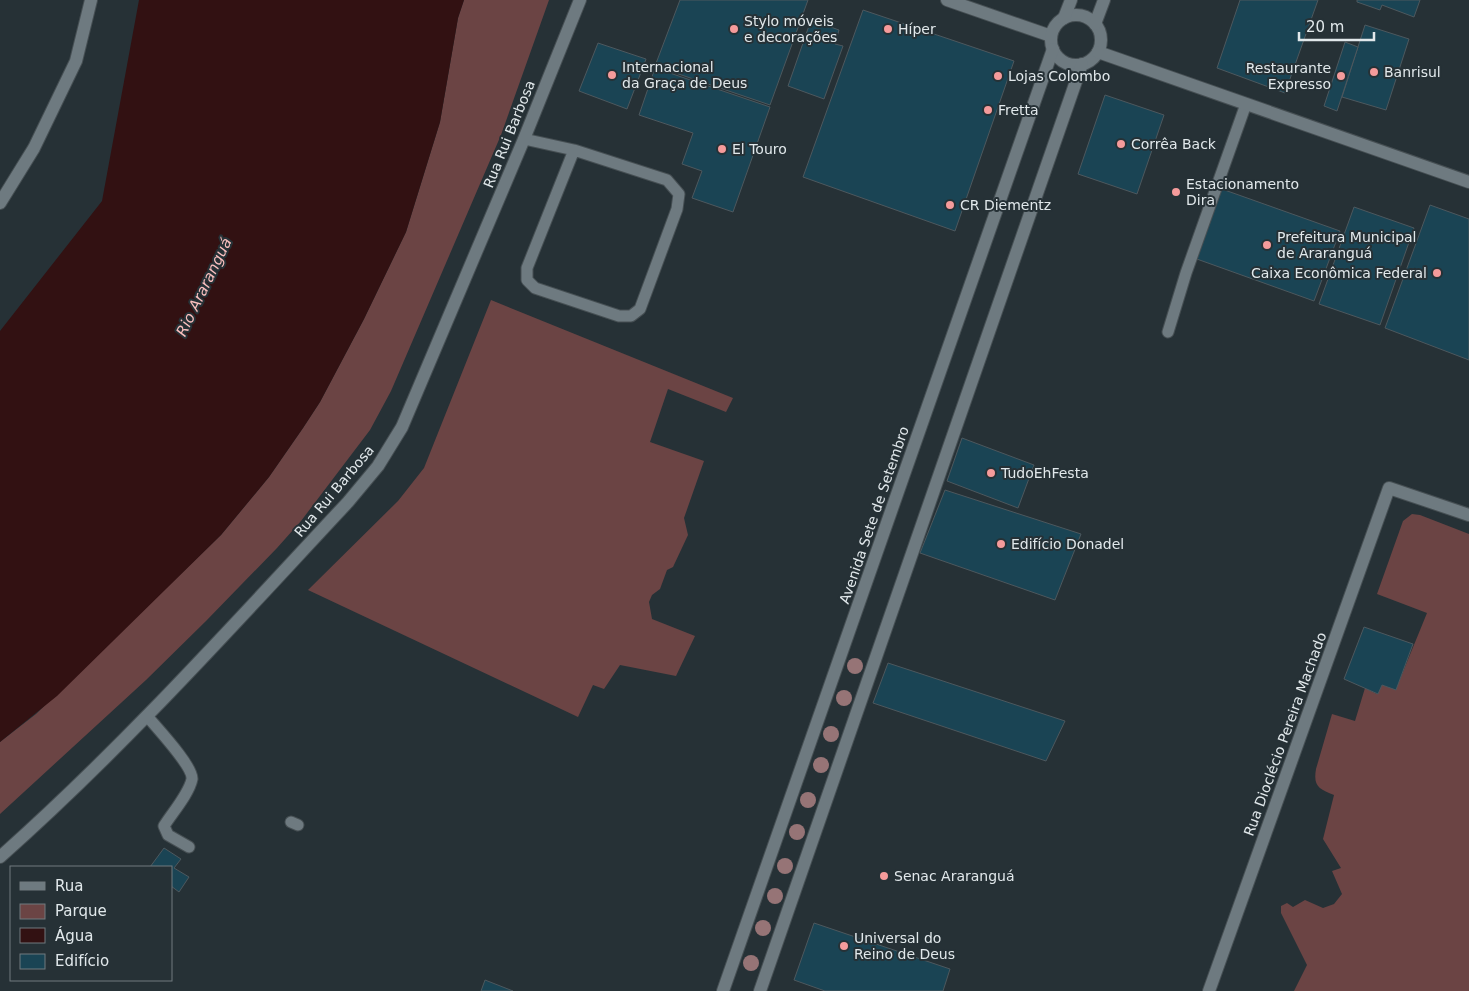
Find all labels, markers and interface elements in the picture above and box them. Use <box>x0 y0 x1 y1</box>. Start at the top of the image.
scale bar <box>1299 10 1374 42</box>
place label: Stylo móveis e decorações <box>744 13 837 45</box>
text: 20 m <box>1306 18 1344 36</box>
place label: Híper <box>898 21 936 37</box>
marker: Stylo móveis e decorações <box>728 23 740 35</box>
marker: Híper <box>882 23 894 35</box>
place label: Internacional da Graça de Deus <box>622 59 747 91</box>
place label: Restaurante Expresso <box>1246 60 1331 92</box>
place label: Banrisul <box>1384 64 1441 80</box>
marker: Banrisul <box>1368 66 1380 78</box>
place label: Lojas Colombo <box>1008 68 1110 84</box>
marker: Internacional da Graça de Deus <box>606 69 618 81</box>
marker: Lojas Colombo <box>992 70 1004 82</box>
marker: Restaurante Expresso <box>1335 70 1347 82</box>
street label: Rua Rui Barbosa <box>480 78 538 190</box>
place label: Fretta <box>998 102 1039 118</box>
marker: Fretta <box>982 104 994 116</box>
place label: Corrêa Back <box>1131 136 1217 152</box>
marker: Corrêa Back <box>1115 138 1127 150</box>
place label: El Touro <box>732 141 787 157</box>
marker: El Touro <box>716 143 728 155</box>
place label: Estacionamento Dira <box>1186 176 1299 208</box>
marker: Estacionamento Dira <box>1170 186 1182 198</box>
place label: CR Diementz <box>960 197 1051 213</box>
marker: CR Diementz <box>944 199 956 211</box>
place label: Prefeitura Municipal de Araranguá <box>1277 229 1417 261</box>
water label: Rio Araranguá <box>172 235 236 339</box>
marker: Prefeitura Municipal de Araranguá <box>1261 239 1273 251</box>
place label: Caixa Econômica Federal <box>1251 265 1427 281</box>
marker: Caixa Econômica Federal <box>1431 267 1443 279</box>
street label: Avenida Sete de Setembro <box>836 424 912 606</box>
street label: Rua Rui Barbosa <box>291 442 377 540</box>
place label: TudoEhFesta <box>1000 465 1089 481</box>
marker: TudoEhFesta <box>985 467 997 479</box>
place label: Edifício Donadel <box>1011 536 1124 552</box>
marker: Edifício Donadel <box>995 538 1007 550</box>
street label: Rua Dioclécio Pereira Machado <box>1241 630 1329 838</box>
legend <box>10 866 172 981</box>
place label: Senac Araranguá <box>894 868 1015 884</box>
marker: Senac Araranguá <box>878 870 890 882</box>
text: Rua <box>55 877 83 895</box>
text: Parque <box>55 902 107 920</box>
text: Água <box>55 926 93 945</box>
place label: Universal do Reino de Deus <box>854 930 955 962</box>
marker: Universal do Reino de Deus <box>838 940 850 952</box>
text: Edifício <box>55 952 109 970</box>

